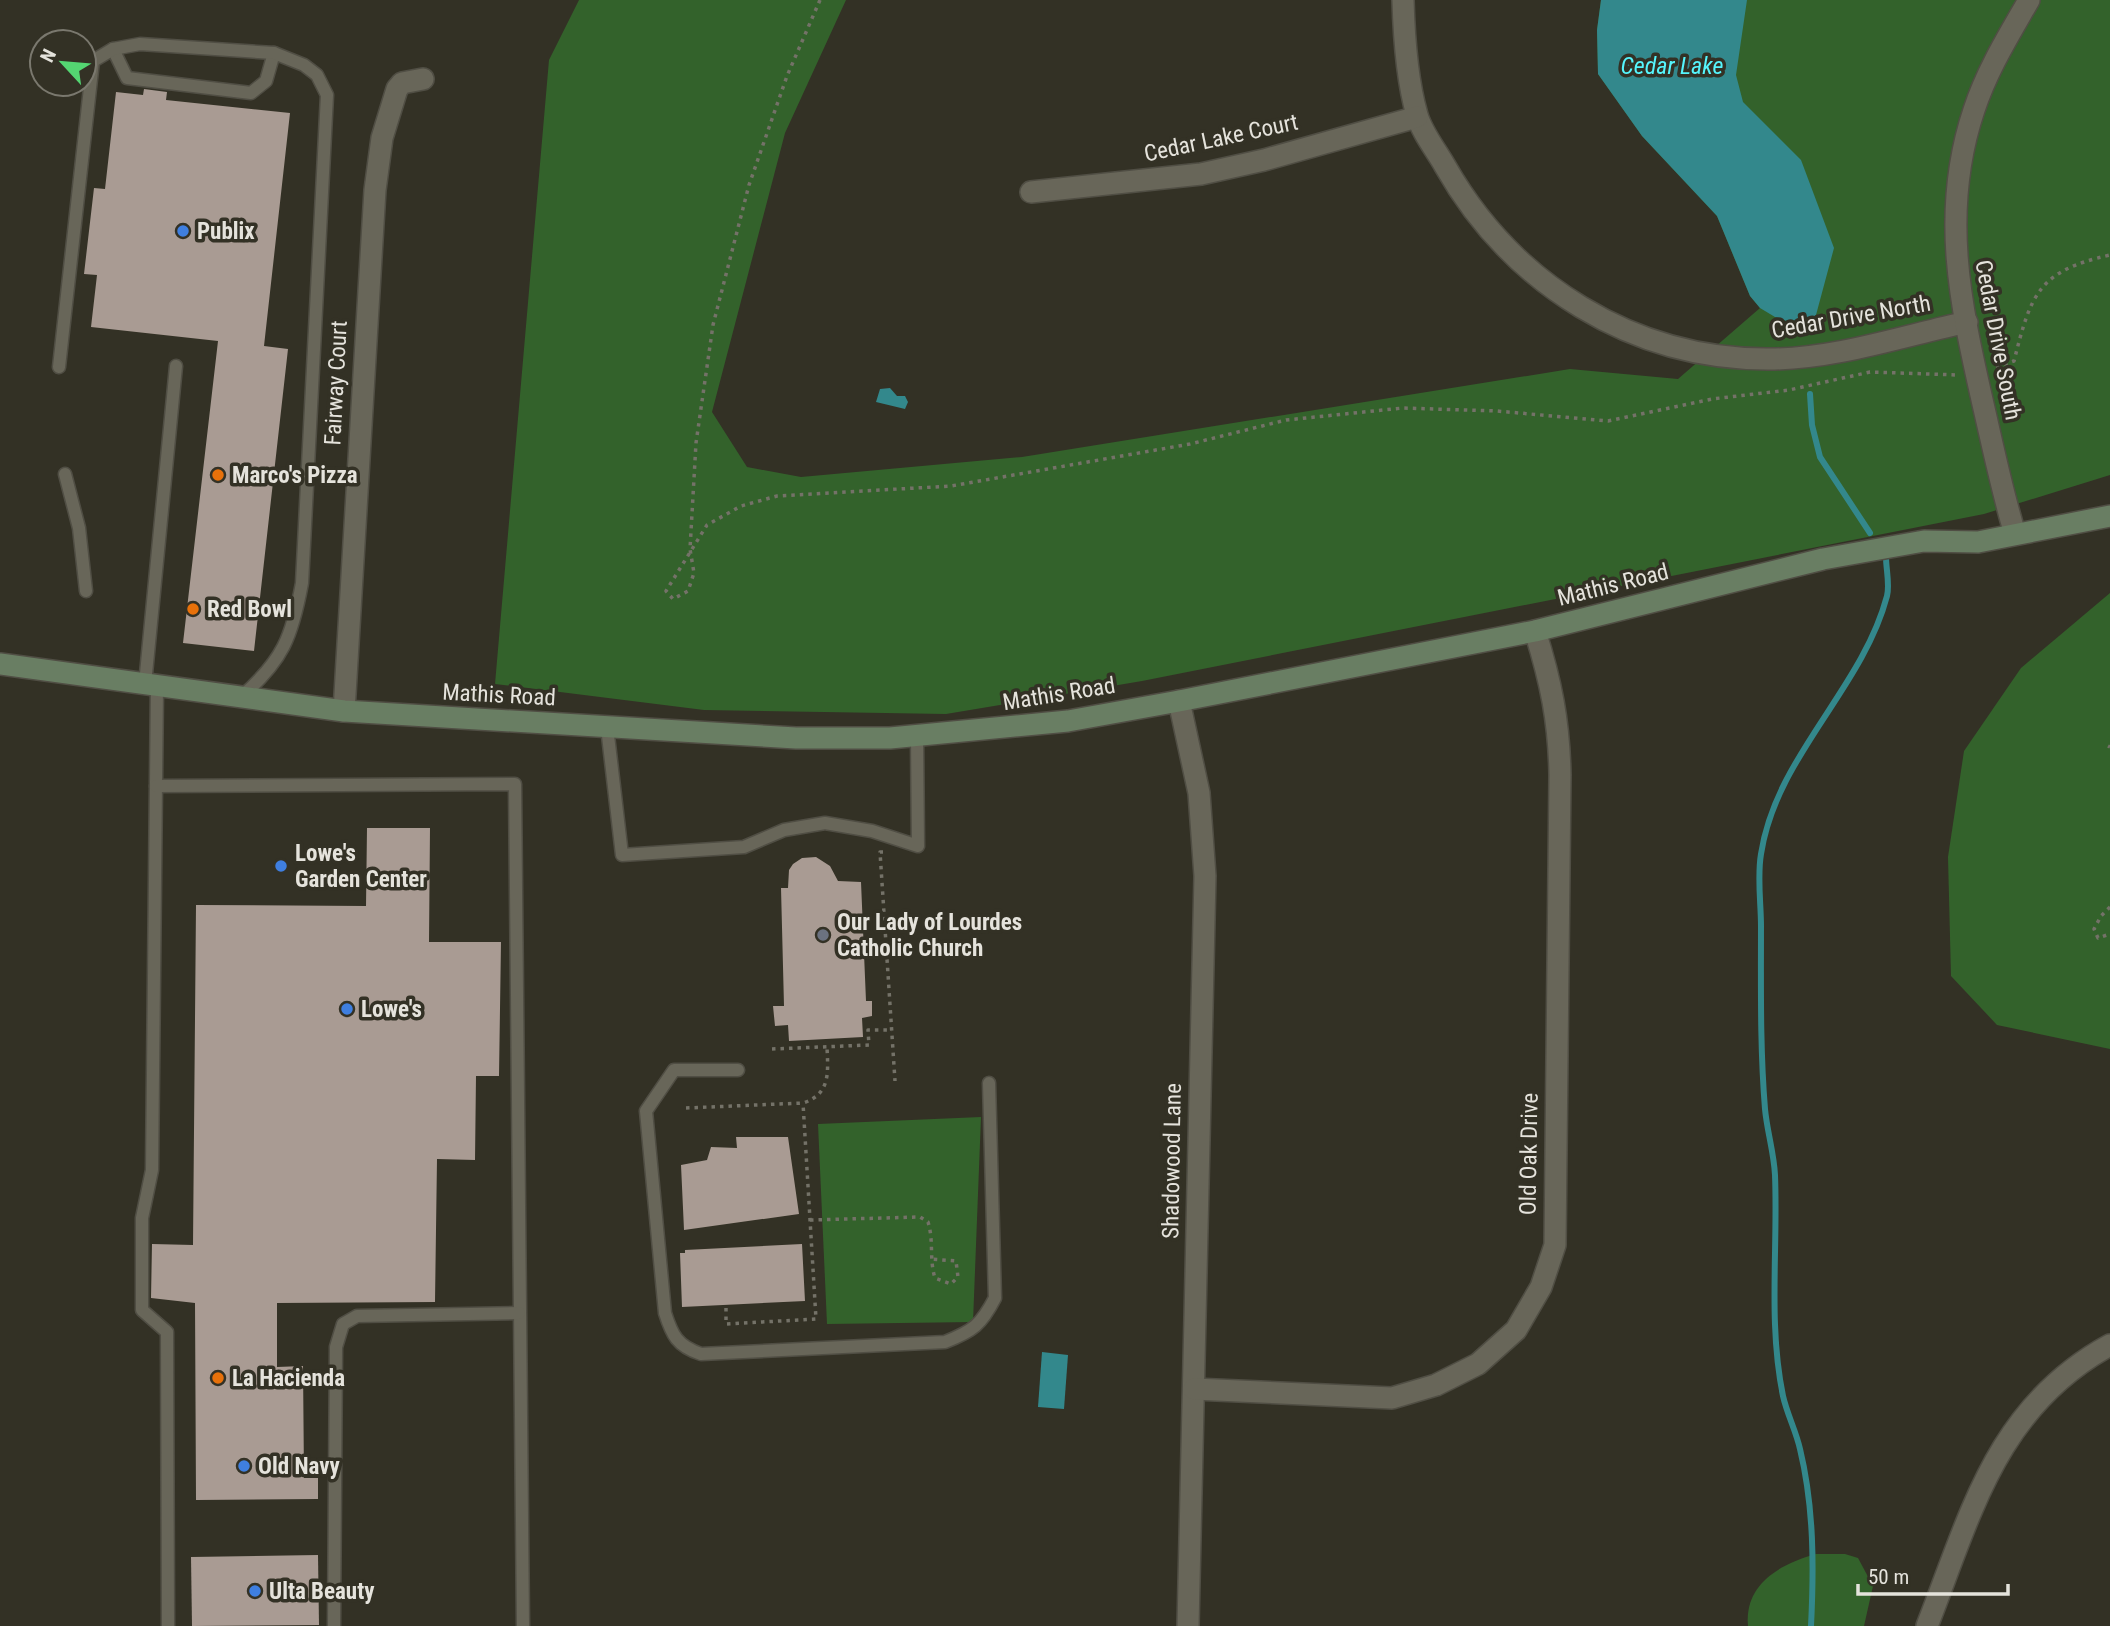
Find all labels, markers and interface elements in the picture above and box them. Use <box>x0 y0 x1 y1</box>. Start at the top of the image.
north arrow <box>28 28 98 98</box>
text: N <box>35 45 61 66</box>
water label: Cedar Lake <box>1621 52 1723 80</box>
street label: Cedar Lake Court <box>1142 108 1300 168</box>
place label: Publix <box>197 218 255 245</box>
marker: Publix <box>175 223 191 239</box>
street label: Cedar Drive South <box>1969 258 2027 422</box>
street label: Cedar Drive North <box>1769 290 1933 344</box>
street label: Fairway Court <box>319 320 353 446</box>
place label: Marco's Pizza <box>232 462 358 489</box>
marker: Marco's Pizza <box>210 467 226 483</box>
street label: Mathis Road <box>1555 558 1671 612</box>
place label: Red Bowl <box>207 596 292 623</box>
marker: Red Bowl <box>185 601 201 617</box>
street label: Mathis Road <box>1001 672 1117 716</box>
street label: Mathis Road <box>442 679 556 711</box>
place label: Lowe's Garden Center <box>295 840 427 893</box>
marker: Lowe's Garden Center <box>273 858 289 874</box>
place label: Our Lady of Lourdes Catholic Church <box>837 909 1022 962</box>
marker: Our Lady of Lourdes Catholic Church <box>815 927 831 943</box>
place label: Lowe's <box>361 996 422 1023</box>
marker: Lowe's <box>339 1001 355 1017</box>
street label: Shadowood Lane <box>1157 1083 1187 1239</box>
street label: Old Oak Drive <box>1514 1093 1544 1215</box>
place label: La Hacienda <box>232 1365 345 1392</box>
marker: La Hacienda <box>210 1370 226 1386</box>
place label: Old Navy <box>258 1453 340 1480</box>
marker: Old Navy <box>236 1458 252 1474</box>
scale bar <box>1858 1552 2008 1596</box>
text: 50 m <box>1868 1565 1909 1589</box>
place label: Ulta Beauty <box>269 1578 375 1605</box>
marker: Ulta Beauty <box>247 1583 263 1599</box>

